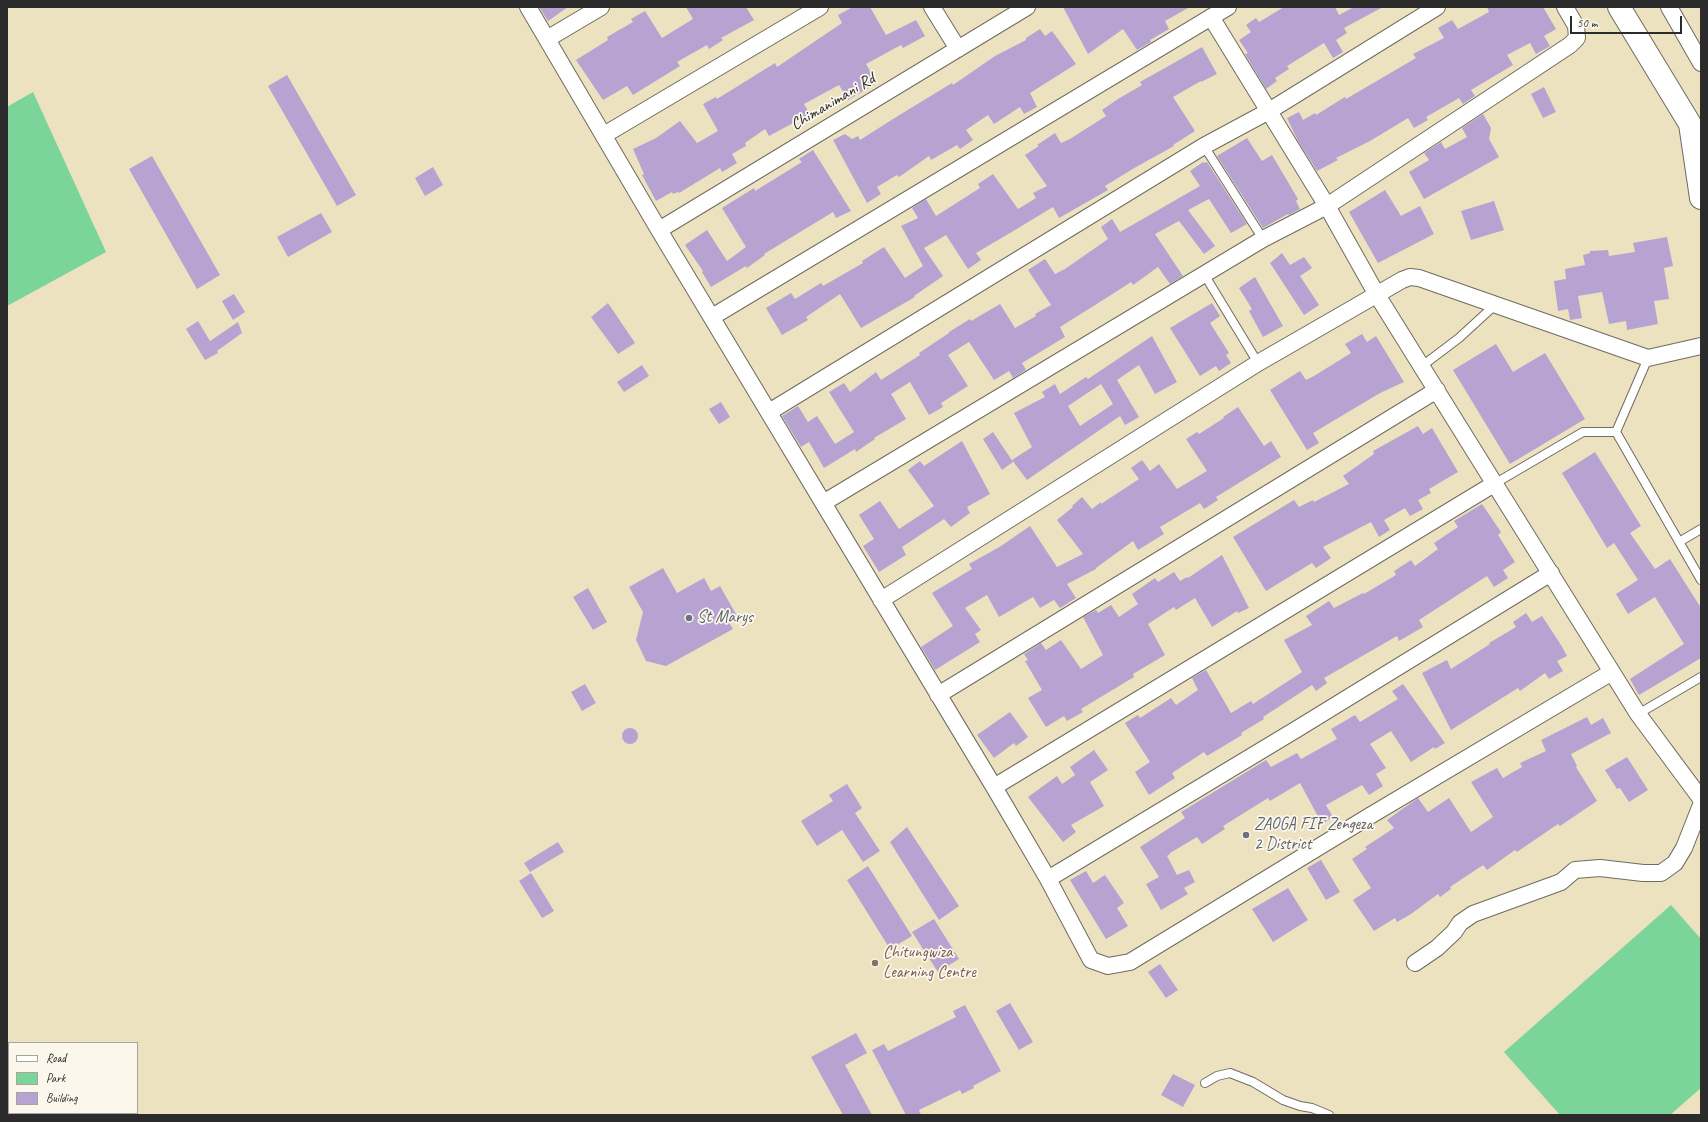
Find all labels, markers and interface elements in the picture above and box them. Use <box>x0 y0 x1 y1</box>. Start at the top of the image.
scale bar <box>1572 8 1684 34</box>
text: 50 m <box>1577 15 1597 31</box>
street label: Chimanimani Rd <box>787 69 879 135</box>
place label: St Marys <box>697 608 753 628</box>
marker: St Marys <box>684 613 694 623</box>
place label: ZAOGA FIF Zengeza 2 District <box>1254 815 1372 855</box>
marker: ZAOGA FIF Zengeza 2 District <box>1241 830 1251 840</box>
place label: Chitungwiza Learning Centre <box>883 943 976 983</box>
marker: Chitungwiza Learning Centre <box>870 958 880 968</box>
legend <box>8 1042 138 1114</box>
text: Road <box>46 1050 66 1066</box>
text: Park <box>46 1070 65 1086</box>
text: Building <box>46 1090 78 1106</box>

